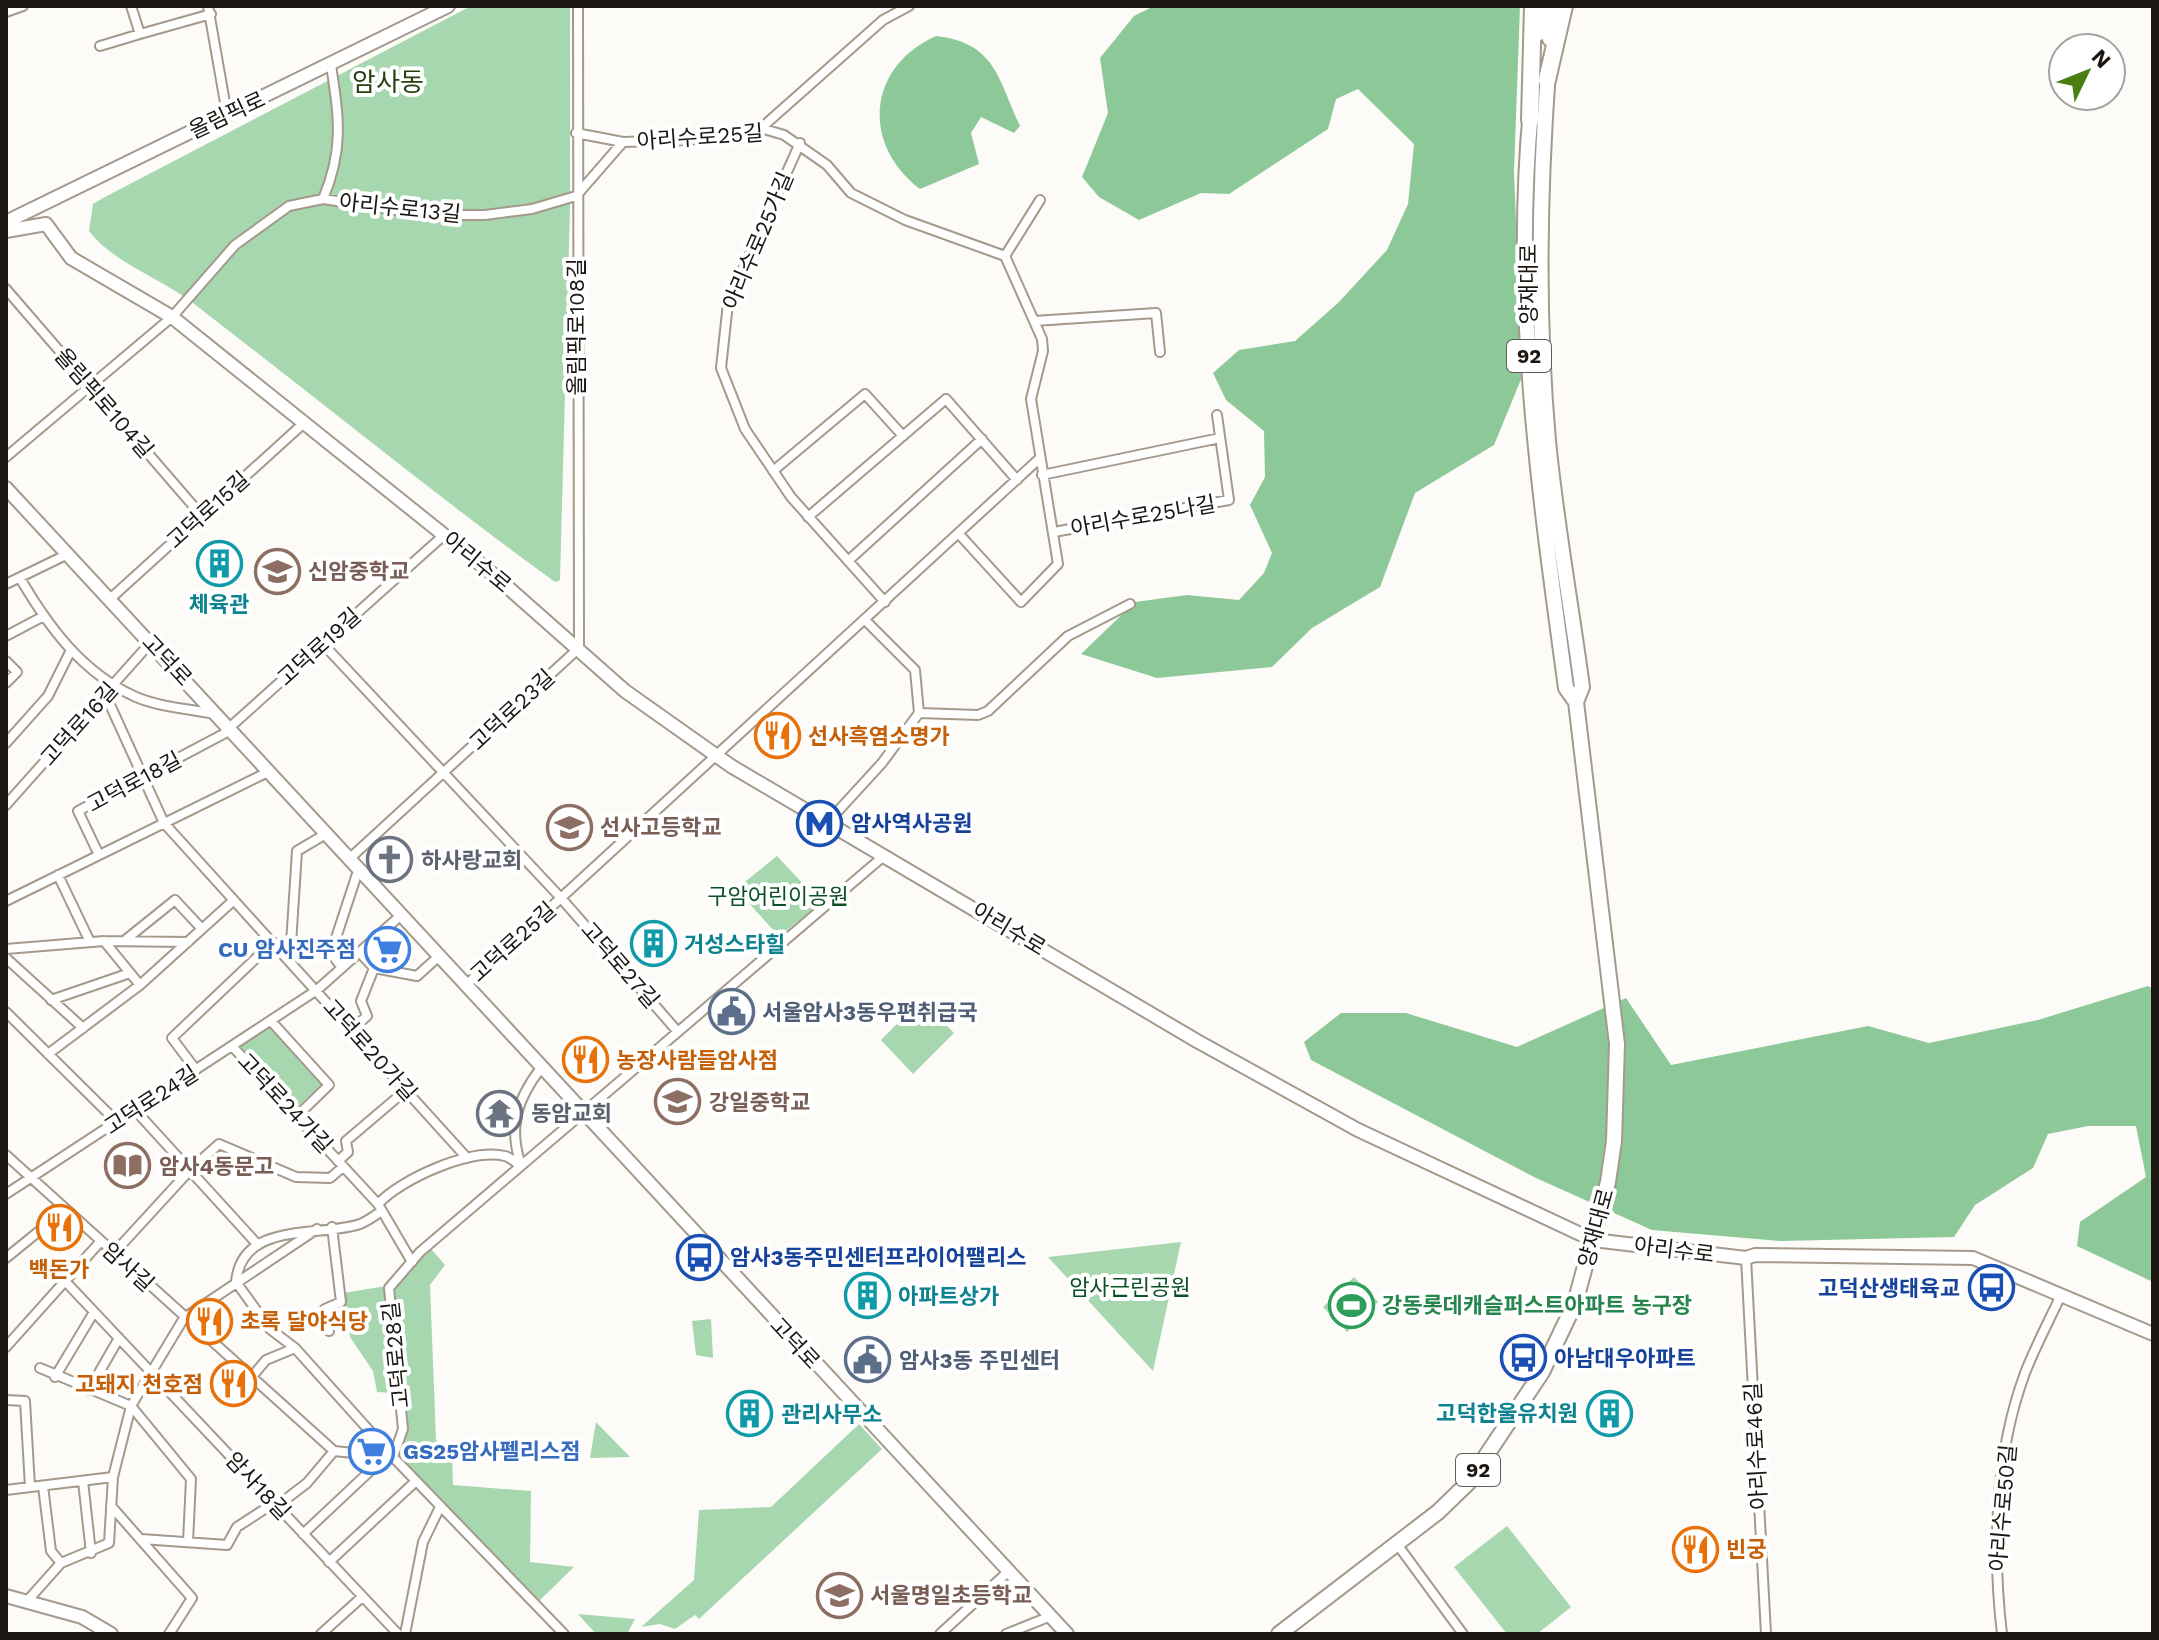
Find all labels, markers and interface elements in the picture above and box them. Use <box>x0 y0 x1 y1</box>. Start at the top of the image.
north arrow <box>2047 32 2127 112</box>
text: N <box>2087 44 2116 73</box>
district label: 암사동 <box>352 67 424 97</box>
street label: 올림픽로 <box>185 87 269 143</box>
street label: 아리수로25길 <box>636 120 764 154</box>
street label: 아리수로25가길 <box>718 168 798 314</box>
street label: 아리수로13길 <box>338 189 462 227</box>
street label: 양재대로 <box>1516 244 1541 324</box>
street label: 올림픽로108길 <box>564 258 589 396</box>
road number: 92 <box>1507 340 1551 372</box>
street label: 올림픽로104길 <box>50 343 158 463</box>
street label: 고덕로15길 <box>162 466 254 554</box>
street label: 아리수로25나길 <box>1068 491 1218 541</box>
street label: 아리수로 <box>438 526 516 598</box>
building icon: 체육관 <box>195 539 243 587</box>
school or university icon: 신암중학교 <box>253 547 301 595</box>
place label: 신암중학교 <box>308 559 409 584</box>
place label: 체육관 <box>189 592 249 617</box>
street label: 고덕로19길 <box>272 603 366 691</box>
street label: 고덕로 <box>137 629 197 691</box>
street label: 고덕로23길 <box>464 664 560 756</box>
street label: 고덕로16길 <box>35 677 123 771</box>
restaurant icon: 선사흑염소명가 <box>753 712 801 760</box>
place label: 선사흑염소명가 <box>808 724 950 749</box>
street label: 고덕로18길 <box>83 747 185 817</box>
metro station icon: 암사역사공원 <box>796 799 844 847</box>
school or university icon: 선사고등학교 <box>545 803 593 851</box>
place label: 암사역사공원 <box>851 811 972 836</box>
place label: 선사고등학교 <box>600 815 721 840</box>
church icon: 하사랑교회 <box>366 836 414 884</box>
place label: 하사랑교회 <box>421 848 522 873</box>
park label: 구암어린이공원 <box>707 884 849 909</box>
street label: 고덕로25길 <box>465 897 561 987</box>
street label: 아리수로 <box>968 897 1050 961</box>
street label: 고덕로27길 <box>576 917 664 1013</box>
building icon: 거성스타힐 <box>629 920 677 968</box>
supermarket icon: CU 암사진주점 <box>363 925 411 973</box>
place label: 거성스타힐 <box>684 932 785 957</box>
place label: CU 암사진주점 <box>218 937 356 962</box>
public building icon: 서울암사3동우편취급국 <box>707 988 755 1036</box>
street label: 고덕로20가길 <box>318 994 422 1106</box>
place label: 서울암사3동우편취급국 <box>762 1000 977 1025</box>
restaurant icon: 농장사람들암사점 <box>561 1036 609 1084</box>
street label: 고덕로24가길 <box>233 1048 337 1158</box>
place label: 농장사람들암사점 <box>616 1048 778 1073</box>
street label: 고덕로24길 <box>100 1060 202 1140</box>
school or university icon: 강일중학교 <box>654 1078 702 1126</box>
temple icon: 동암교회 <box>476 1089 524 1137</box>
place label: 강일중학교 <box>709 1090 810 1115</box>
place label: 동암교회 <box>531 1101 612 1126</box>
library icon: 암사4동문고 <box>104 1142 152 1190</box>
place label: 암사4동문고 <box>159 1154 274 1179</box>
street label: 양재대로 <box>1573 1186 1619 1270</box>
restaurant icon: 백돈가 <box>35 1204 83 1252</box>
bus stop icon: 암사3동주민센터프라이어팰리스 <box>675 1233 723 1281</box>
street label: 아리수로 <box>1632 1233 1716 1267</box>
street label: 암사길 <box>97 1237 159 1297</box>
place label: 암사3동주민센터프라이어팰리스 <box>730 1245 1026 1270</box>
place label: 백돈가 <box>29 1257 89 1282</box>
bus stop icon: 고덕산생태육교 <box>1967 1264 2015 1312</box>
building icon: 아파트상가 <box>843 1272 891 1320</box>
park label: 암사근린공원 <box>1069 1275 1191 1300</box>
place label: 고덕산생태육교 <box>1818 1276 1960 1301</box>
sports icon: 강동롯데캐슬퍼스트아파트 농구장 <box>1327 1281 1375 1329</box>
place label: 아파트상가 <box>898 1284 999 1309</box>
place label: 강동롯데캐슬퍼스트아파트 농구장 <box>1382 1293 1692 1318</box>
restaurant icon: 초록 달야식당 <box>185 1297 233 1345</box>
street label: 고덕로28길 <box>378 1300 414 1410</box>
place label: 초록 달야식당 <box>240 1309 368 1334</box>
street label: 고덕로 <box>765 1312 825 1374</box>
bus stop icon: 아남대우아파트 <box>1499 1334 1547 1382</box>
public building icon: 암사3동 주민센터 <box>844 1336 892 1384</box>
place label: 아남대우아파트 <box>1554 1346 1696 1371</box>
place label: 암사3동 주민센터 <box>899 1348 1060 1373</box>
restaurant icon: 고돼지 천호점 <box>210 1360 258 1408</box>
place label: 고돼지 천호점 <box>75 1372 203 1397</box>
street label: 아리수로46길 <box>1740 1381 1772 1511</box>
building icon: 고덕한울유치원 <box>1585 1389 1633 1437</box>
building icon: 관리사무소 <box>726 1390 774 1438</box>
place label: 고덕한울유치원 <box>1436 1401 1578 1426</box>
place label: 관리사무소 <box>781 1402 882 1427</box>
supermarket icon: GS25암사펠리스점 <box>348 1427 396 1475</box>
place label: GS25암사펠리스점 <box>403 1439 580 1464</box>
street label: 아리수로50길 <box>1985 1443 2021 1573</box>
street label: 암사18길 <box>221 1447 295 1525</box>
road number: 92 <box>1456 1454 1500 1486</box>
restaurant icon: 빈궁 <box>1671 1525 1719 1573</box>
place label: 빈궁 <box>1726 1537 1766 1562</box>
school or university icon: 서울명일초등학교 <box>815 1571 863 1619</box>
place label: 서울명일초등학교 <box>870 1583 1032 1608</box>

